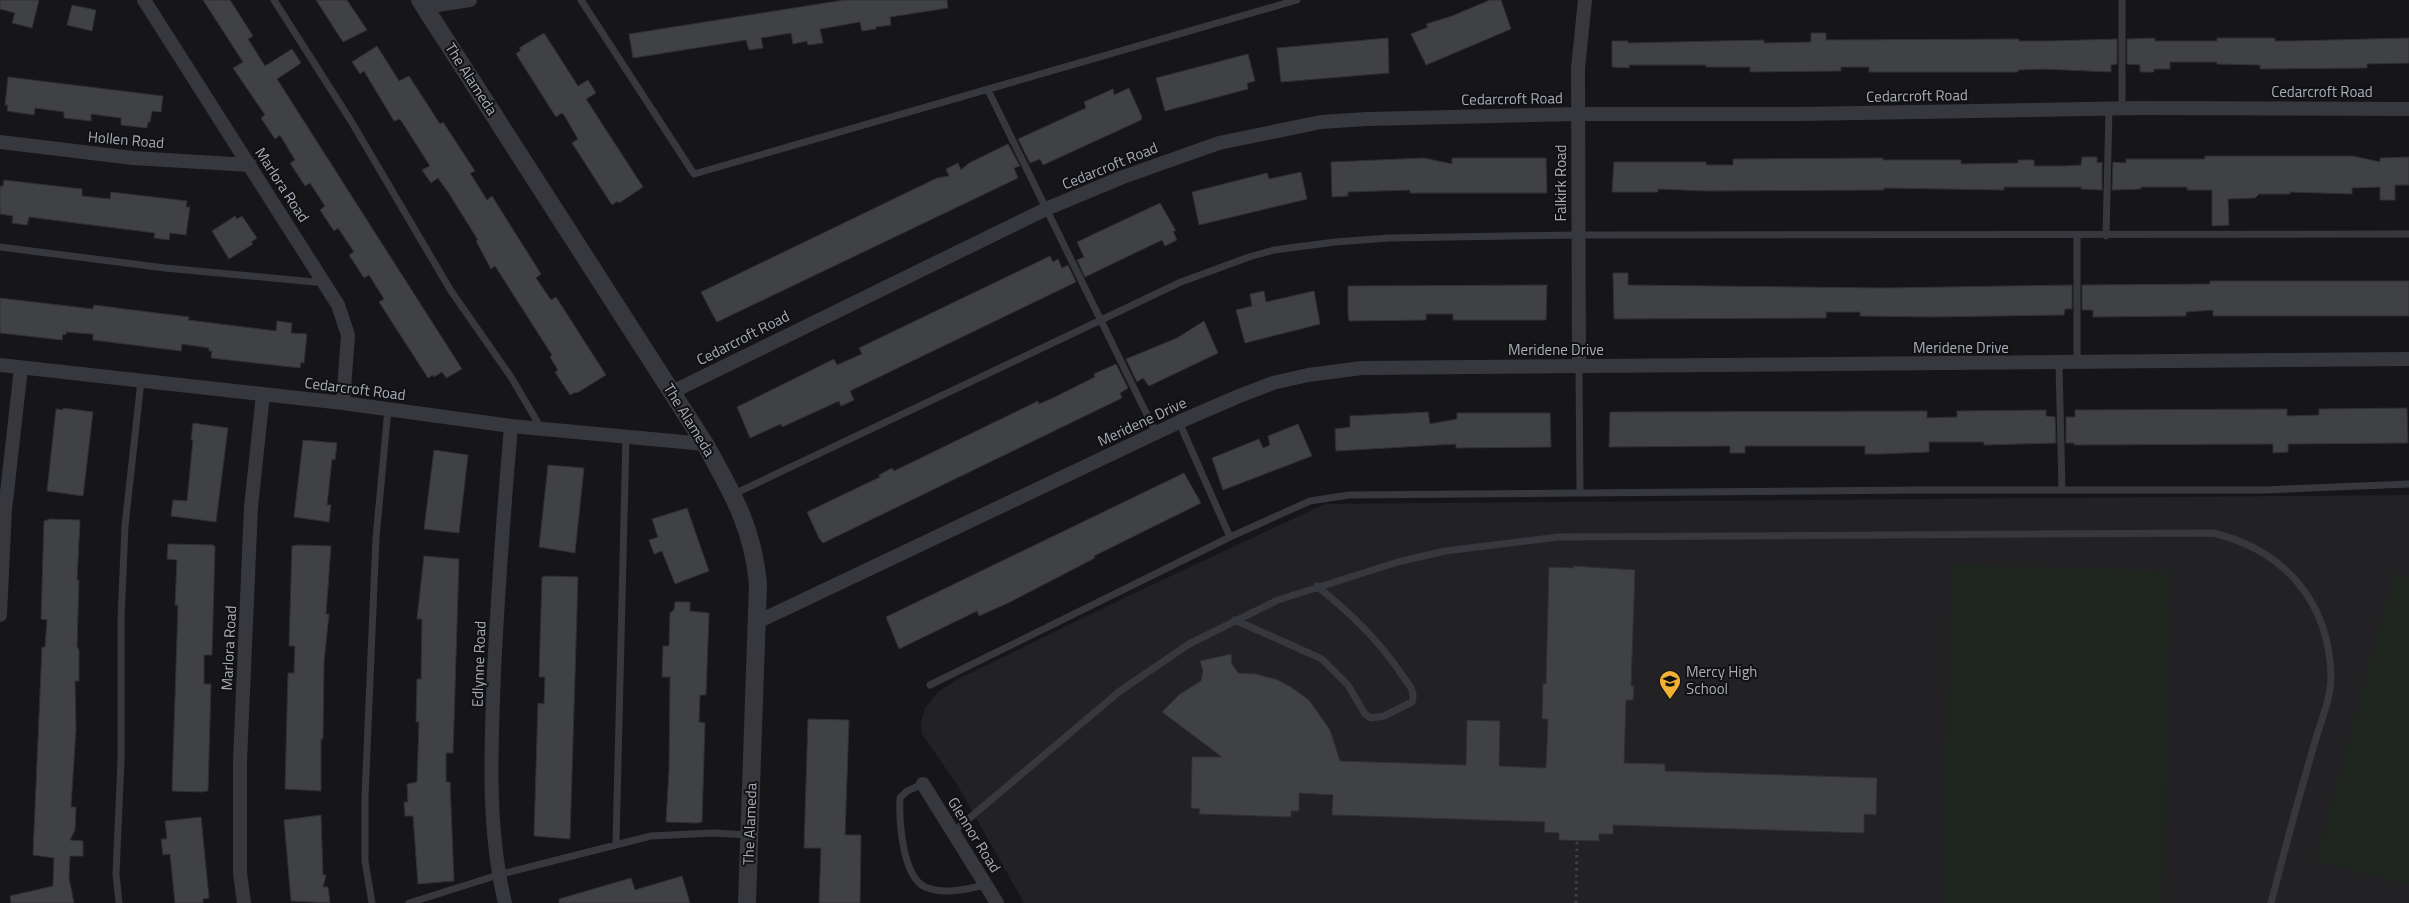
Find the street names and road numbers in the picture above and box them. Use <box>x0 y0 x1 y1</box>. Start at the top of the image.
street label: The Alameda <box>439 38 504 120</box>
street label: Cedarcroft Road <box>2271 80 2373 103</box>
street label: Cedarcroft Road <box>1866 83 1968 108</box>
street label: Cedarcroft Road <box>1461 86 1563 111</box>
street label: Hollen Road <box>87 125 165 154</box>
street label: Cedarcroft Road <box>1058 136 1161 195</box>
street label: Marlora Road <box>250 143 315 227</box>
street label: Falkirk Road <box>1549 145 1572 222</box>
street label: Cedarcroft Road <box>692 304 793 371</box>
street label: Meridene Drive <box>1913 336 2009 359</box>
street label: Meridene Drive <box>1508 338 1604 361</box>
street label: Cedarcroft Road <box>303 371 407 406</box>
street label: The Alameda <box>658 379 721 461</box>
street label: Meridene Drive <box>1094 391 1190 452</box>
street label: Marlora Road <box>215 605 242 691</box>
street label: Edlynne Road <box>466 620 491 707</box>
street label: The Alameda <box>737 782 762 866</box>
street label: Glennor Road <box>942 792 1007 877</box>

